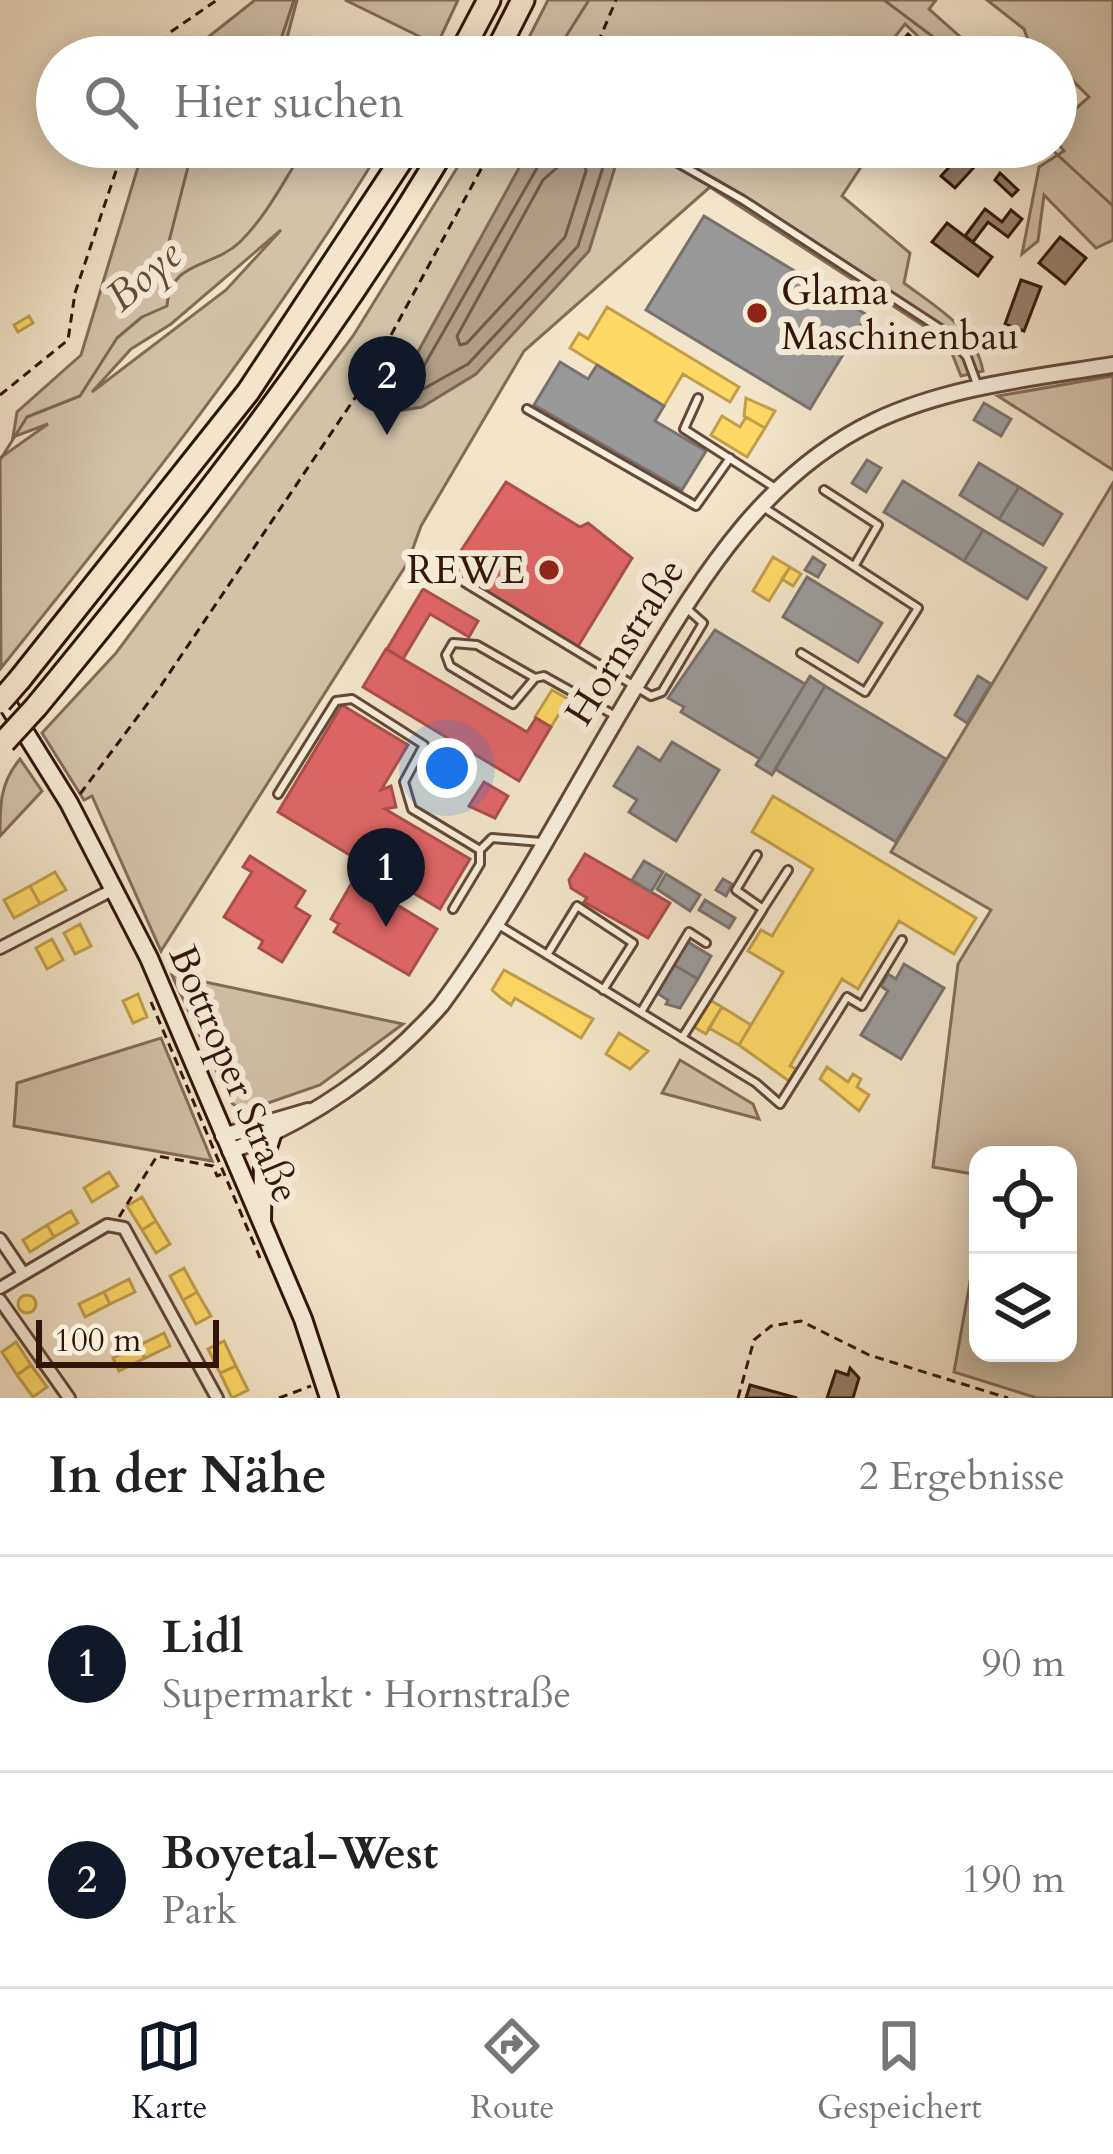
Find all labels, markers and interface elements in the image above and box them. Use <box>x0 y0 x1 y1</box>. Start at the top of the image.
search box <box>36 36 1077 168</box>
icon: search <box>78 69 144 135</box>
text: Hier suchen <box>174 72 404 133</box>
water label: Boye <box>94 227 195 325</box>
place label: Glama Maschinenbau <box>781 265 1019 363</box>
marker: Glama Maschinenbau <box>744 300 770 326</box>
pin: 2 <box>348 336 426 435</box>
place label: REWE <box>407 544 525 597</box>
street label: Hornstraße <box>553 548 697 736</box>
marker: REWE <box>536 557 562 583</box>
your location <box>417 738 477 798</box>
pin: 1 <box>347 828 425 927</box>
street label: Bottroper Straße <box>156 937 312 1211</box>
map controls <box>969 1146 1077 1362</box>
button: locate <box>969 1146 1077 1254</box>
button: layers <box>969 1254 1077 1362</box>
scale bar <box>36 1314 219 1367</box>
text: 100 m <box>54 1318 141 1363</box>
text: In der Nähe <box>48 1441 327 1511</box>
text: 2 Ergebnisse <box>859 1450 1065 1503</box>
text: Lidl <box>162 1607 244 1668</box>
text: 1 <box>77 1637 97 1690</box>
text: 90 m <box>982 1637 1065 1690</box>
text: Supermarkt · Hornstraße <box>162 1668 571 1721</box>
text: Boyetal-West <box>162 1823 439 1884</box>
text: 2 <box>77 1853 97 1906</box>
text: 190 m <box>962 1853 1065 1906</box>
text: Park <box>162 1884 237 1937</box>
tab: Karte <box>131 2013 208 2130</box>
tab: Route <box>470 2013 554 2130</box>
tab: Gespeichert <box>817 2013 982 2130</box>

